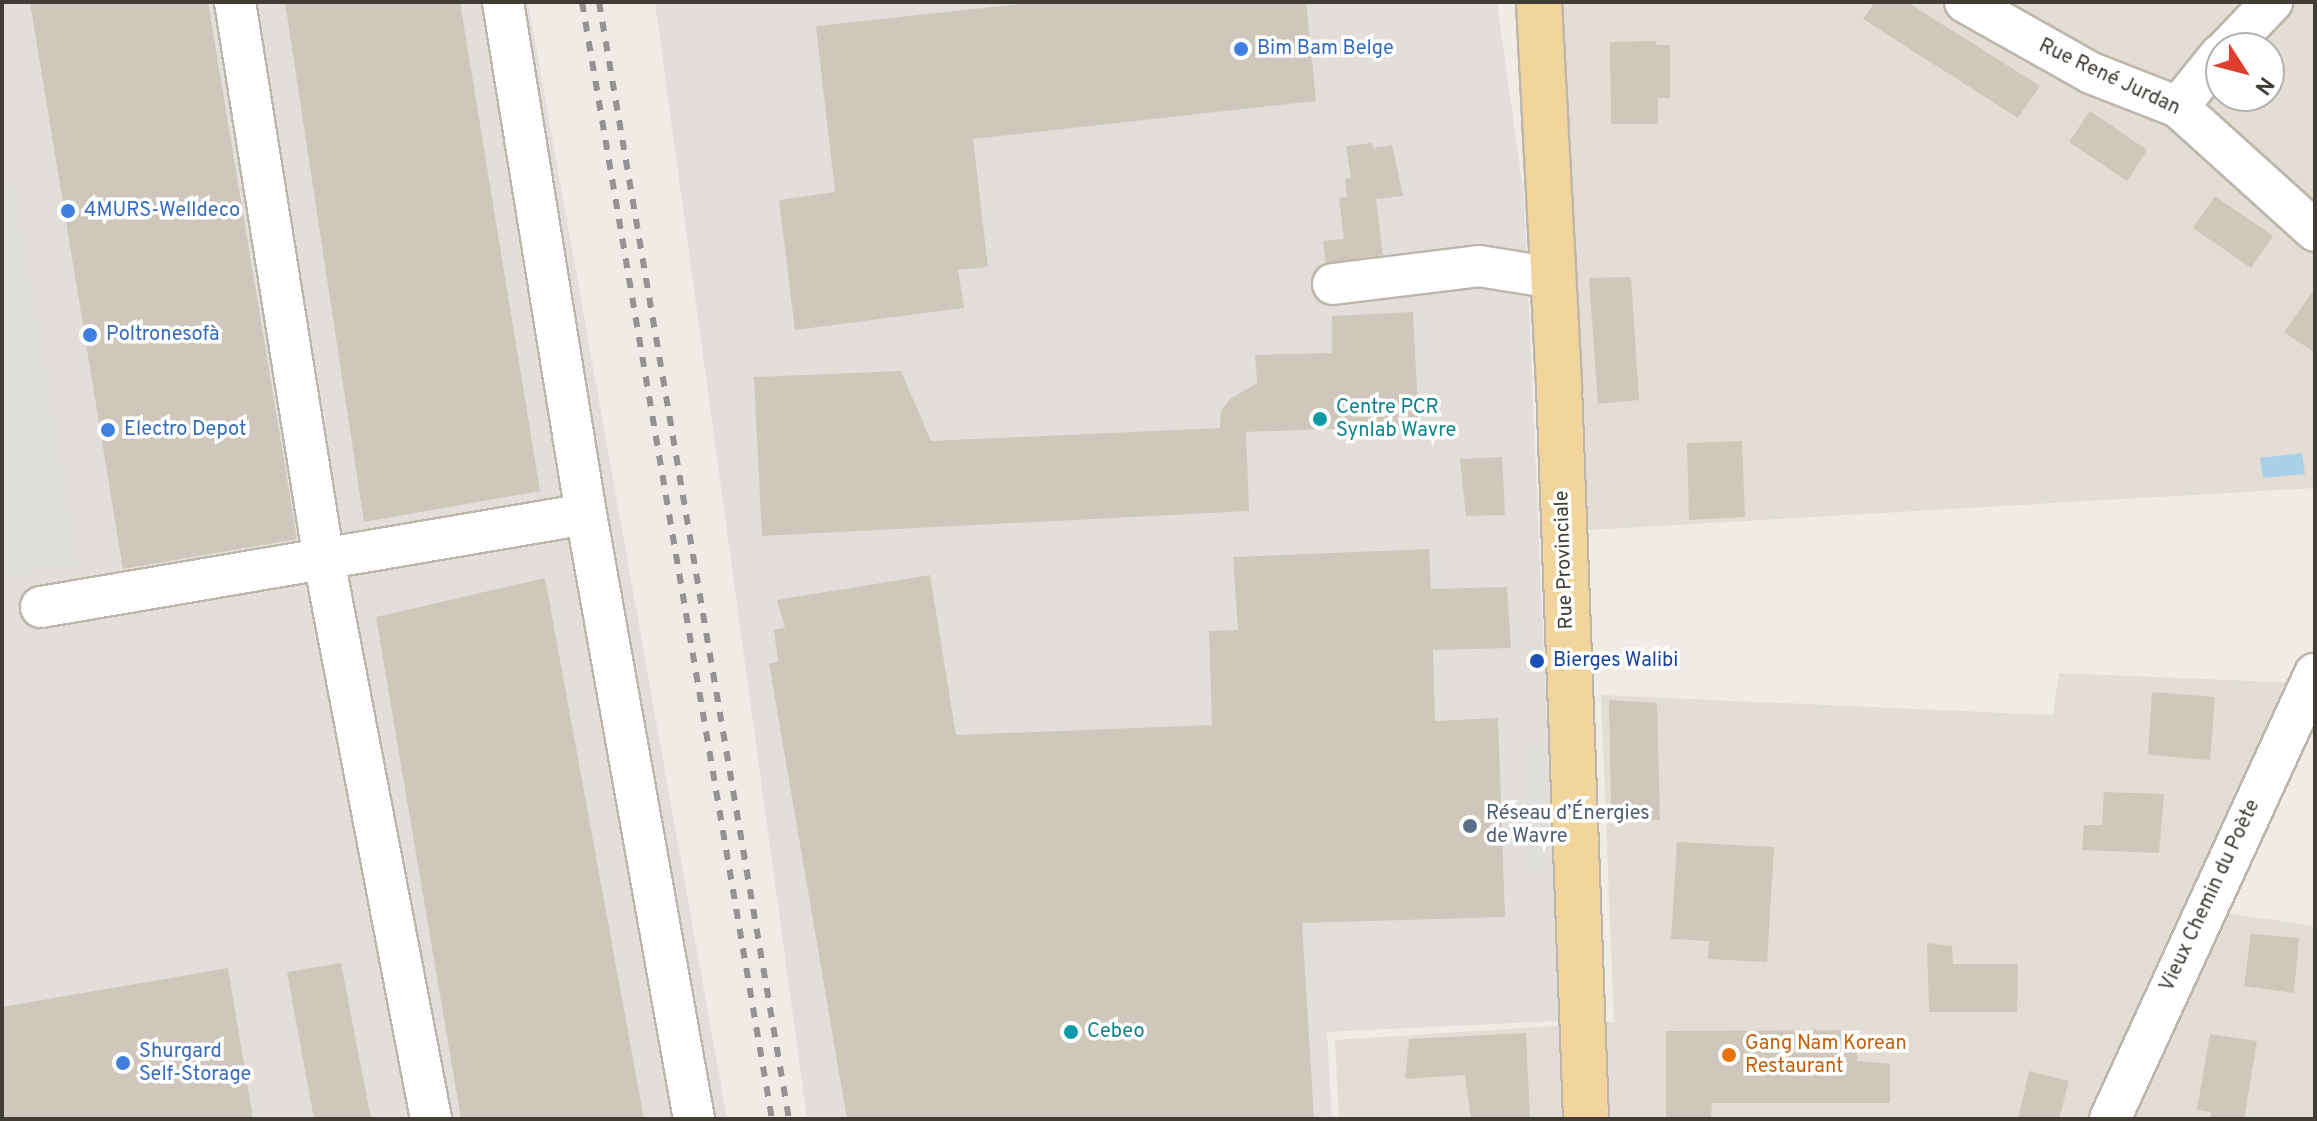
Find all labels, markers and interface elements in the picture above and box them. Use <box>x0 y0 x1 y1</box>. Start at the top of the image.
north arrow <box>2205 32 2285 112</box>
street label: Rue René Jurdan <box>2034 35 2184 121</box>
place label: Bim Bam Belge <box>1257 37 1394 61</box>
marker: Bim Bam Belge <box>1232 40 1250 58</box>
text: N <box>2248 71 2279 100</box>
place label: 4MURS-Welldeco <box>84 199 240 223</box>
marker: 4MURS-Welldeco <box>59 202 77 220</box>
place label: Poltronesofà <box>106 323 220 347</box>
marker: Poltronesofà <box>81 326 99 344</box>
place label: Centre PCR Synlab Wavre <box>1336 396 1457 443</box>
marker: Centre PCR Synlab Wavre <box>1311 410 1329 428</box>
place label: Electro Depot <box>124 418 247 442</box>
marker: Electro Depot <box>99 421 117 439</box>
street label: Rue Provinciale <box>1551 490 1579 630</box>
place label: Bierges Walibi <box>1553 649 1679 673</box>
marker: Bierges Walibi <box>1528 652 1546 670</box>
street label: Vieux Chemin du Poète <box>2156 796 2266 996</box>
place label: Réseau d’Énergies de Wavre <box>1486 802 1650 849</box>
marker: Réseau d’Énergies de Wavre <box>1461 817 1479 835</box>
place label: Cebeo <box>1087 1020 1145 1044</box>
marker: Cebeo <box>1062 1023 1080 1041</box>
place label: Gang Nam Korean Restaurant <box>1745 1032 1907 1079</box>
place label: Shurgard Self-Storage <box>139 1040 251 1087</box>
marker: Gang Nam Korean Restaurant <box>1720 1046 1738 1064</box>
marker: Shurgard Self-Storage <box>114 1054 132 1072</box>

